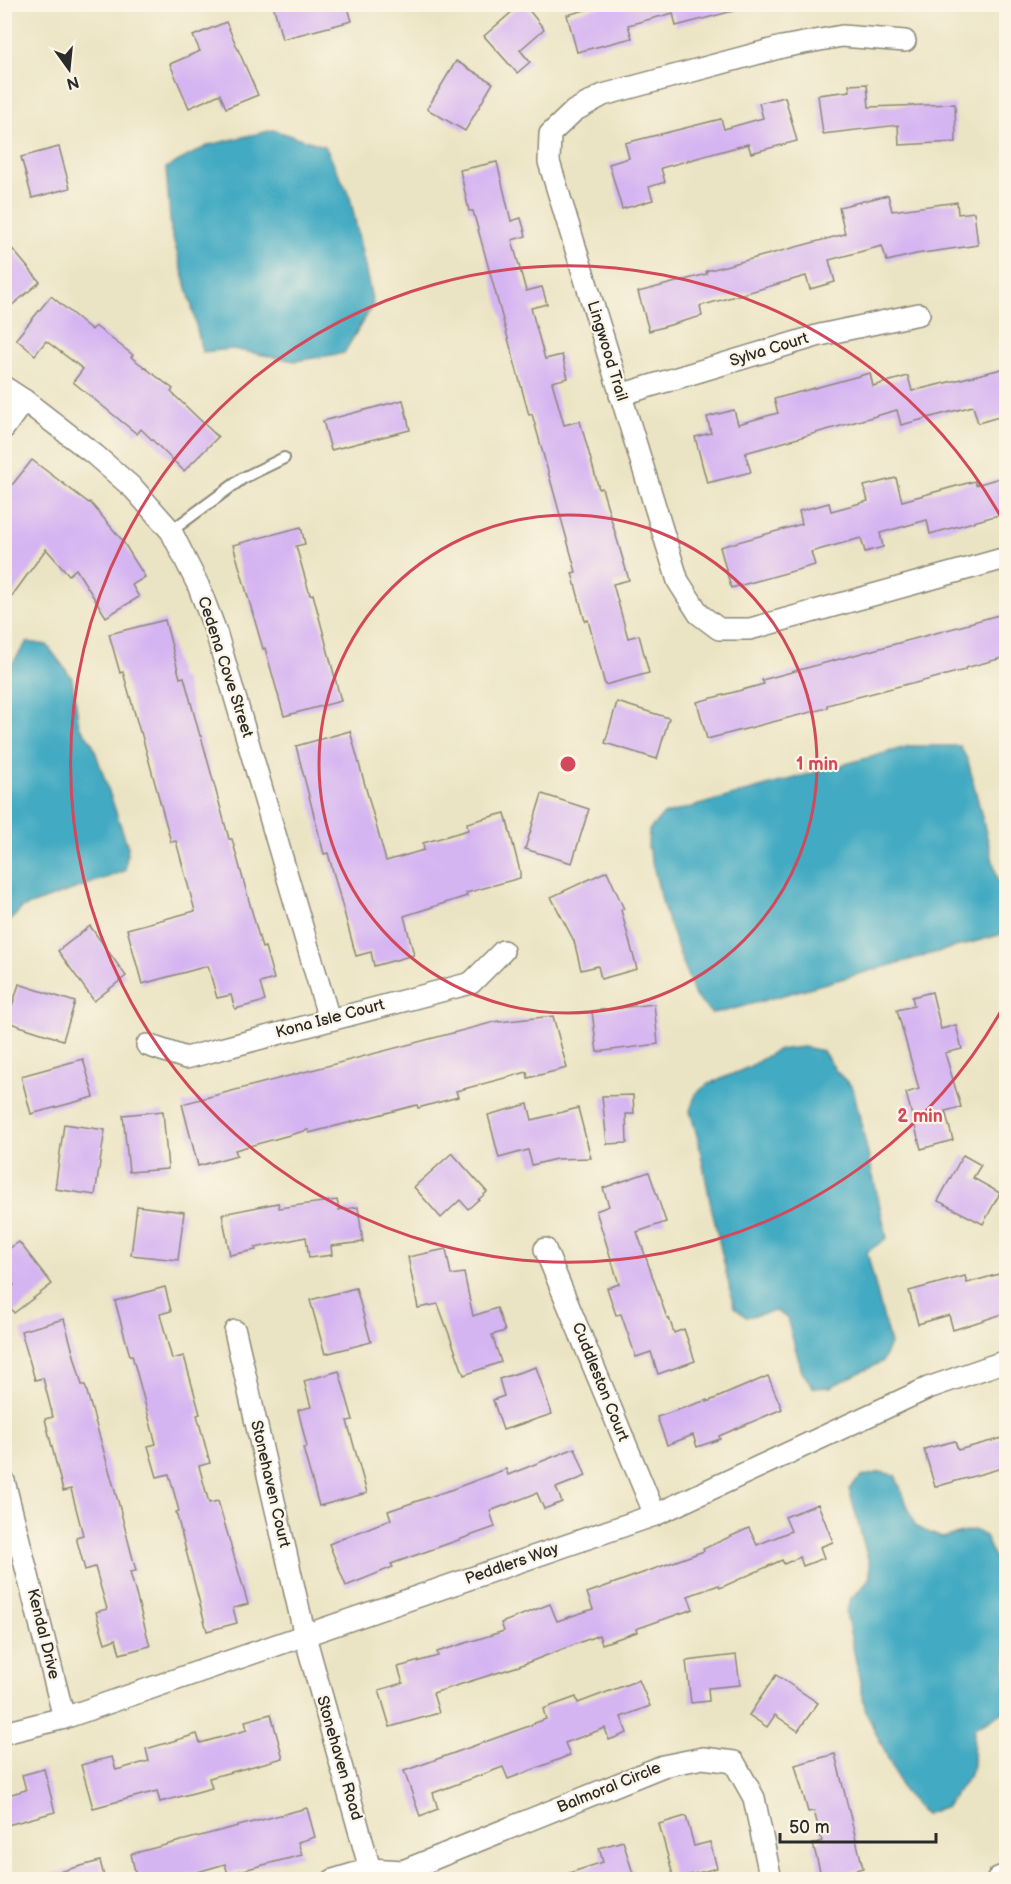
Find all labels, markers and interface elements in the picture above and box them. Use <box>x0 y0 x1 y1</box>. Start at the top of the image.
north arrow <box>39 39 99 99</box>
text: N <box>64 71 81 93</box>
street label: Lingwood Trail <box>583 299 631 403</box>
street label: Sylva Court <box>727 329 811 371</box>
street label: Cedena Cove Street <box>193 594 257 740</box>
centre of rings <box>558 754 578 774</box>
text: 1 min <box>796 754 838 775</box>
street label: Kona Isle Court <box>274 995 387 1043</box>
text: 2 min <box>897 1106 943 1127</box>
street label: Cuddleston Court <box>568 1320 633 1444</box>
street label: Stonehaven Court <box>246 1419 294 1550</box>
street label: Peddlers Way <box>463 1539 562 1589</box>
street label: Kendal Drive <box>23 1587 64 1682</box>
street label: Stonehaven Road <box>312 1694 366 1822</box>
street label: Balmoral Circle <box>554 1758 664 1817</box>
scale bar <box>780 1806 936 1844</box>
text: 50 m <box>789 1817 830 1838</box>

